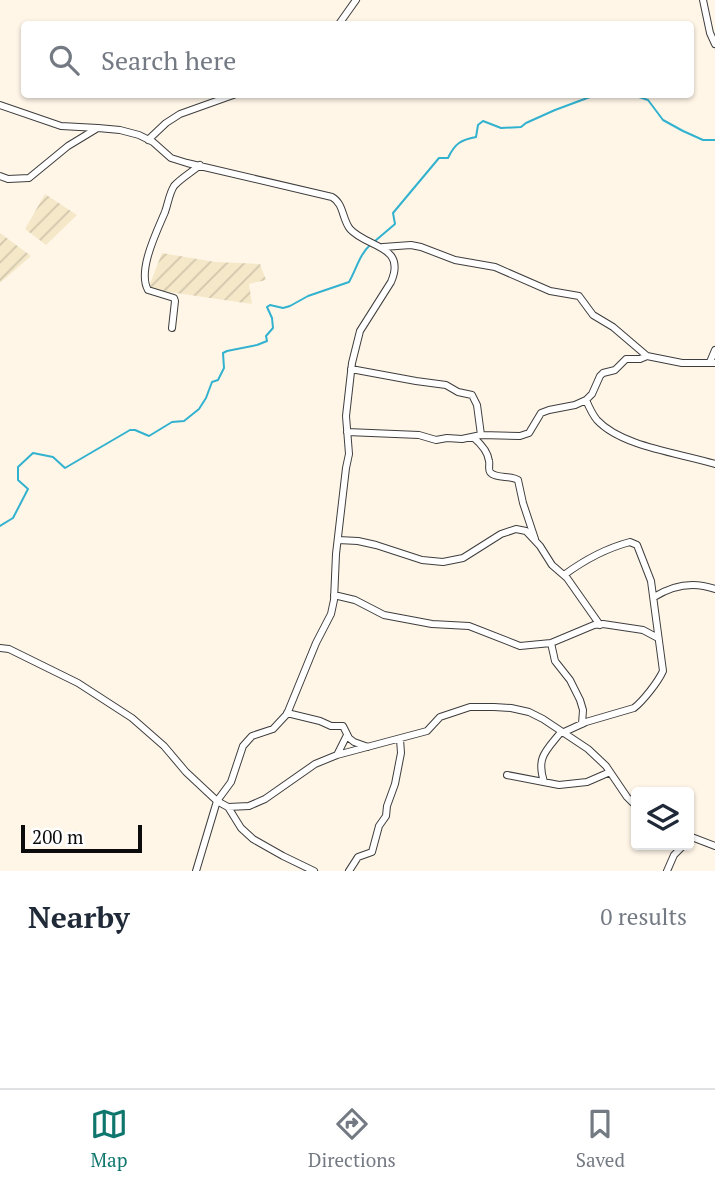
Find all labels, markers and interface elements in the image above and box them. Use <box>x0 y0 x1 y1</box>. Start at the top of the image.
search box <box>21 21 694 98</box>
icon: search <box>45 41 83 79</box>
text: Search here <box>101 43 236 77</box>
map controls <box>631 787 694 850</box>
button: layers <box>631 787 694 850</box>
scale bar <box>21 822 142 854</box>
text: 200 m <box>32 824 83 849</box>
text: Nearby <box>28 897 130 937</box>
text: 0 results <box>600 901 687 932</box>
tab: Map <box>90 1105 128 1172</box>
tab: Directions <box>308 1105 396 1172</box>
tab: Saved <box>576 1105 625 1172</box>

